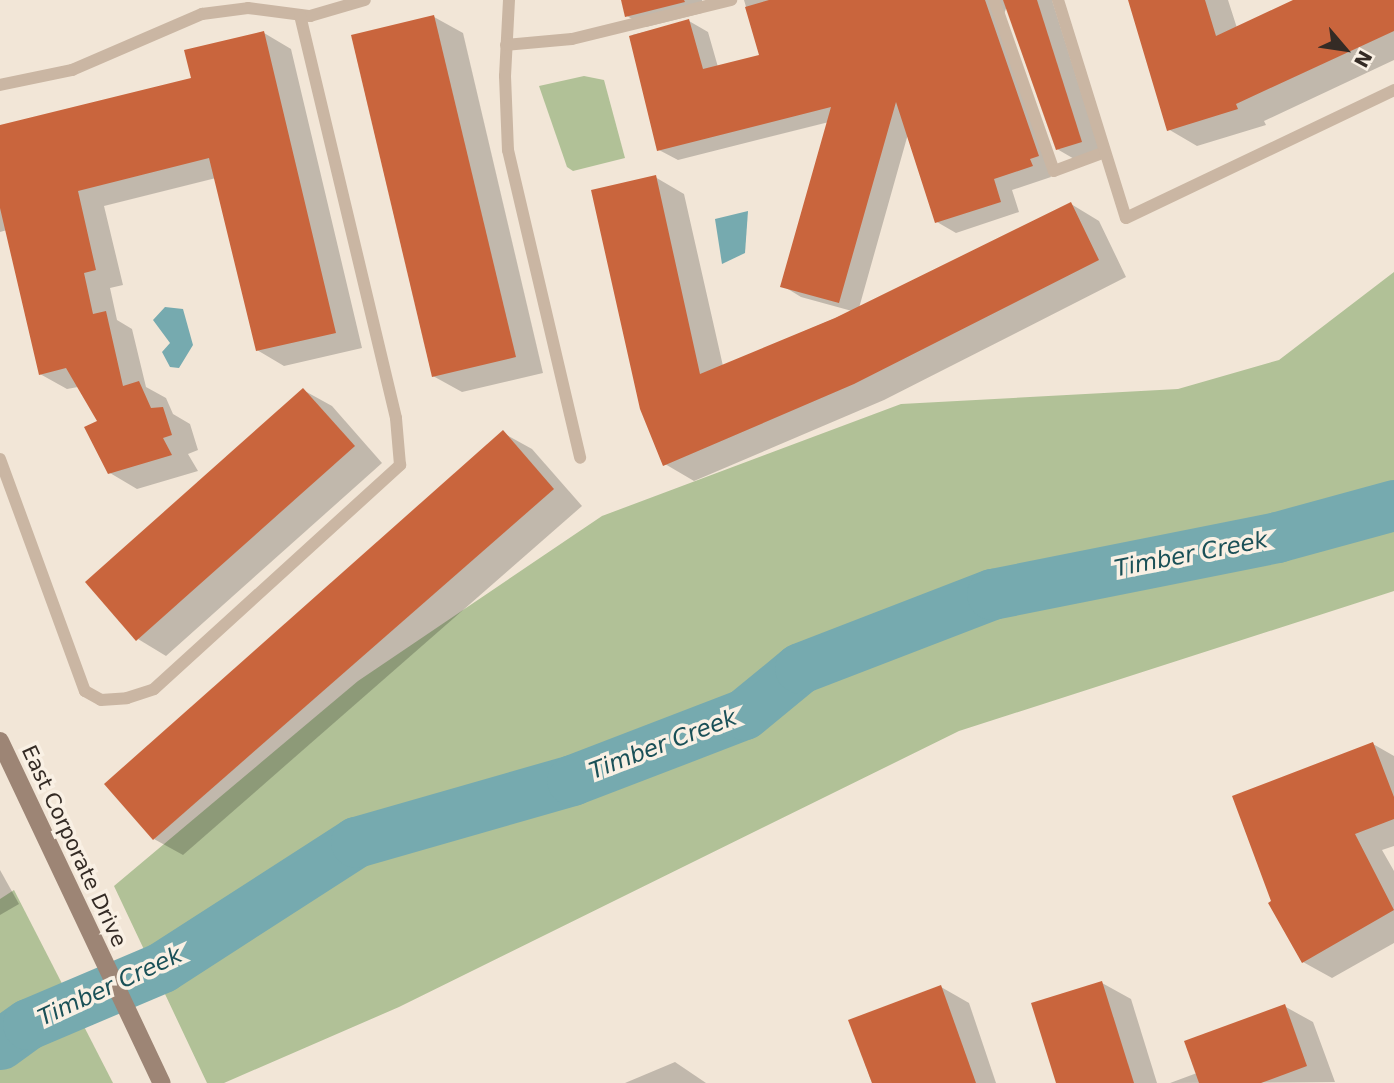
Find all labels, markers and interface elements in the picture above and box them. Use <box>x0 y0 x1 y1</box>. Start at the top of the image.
north arrow <box>1310 14 1380 84</box>
text: N <box>1350 47 1377 71</box>
water label: Timber Creek <box>1112 526 1270 582</box>
water label: Timber Creek <box>585 703 741 785</box>
street label: East Corporate Drive <box>16 741 132 951</box>
water label: Timber Creek <box>34 941 186 1031</box>

